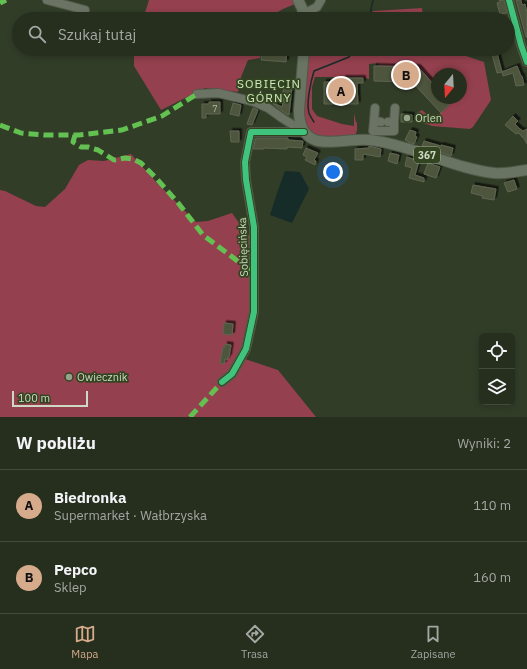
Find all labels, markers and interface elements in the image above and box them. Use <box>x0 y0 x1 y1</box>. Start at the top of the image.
search box <box>12 12 515 56</box>
icon: search <box>26 23 48 45</box>
text: Szukaj tutaj <box>58 25 136 44</box>
pin: B <box>393 60 419 90</box>
north arrow <box>431 68 467 104</box>
district label: SOBIĘCIN GÓRNY <box>237 76 301 105</box>
pin: A <box>328 76 354 106</box>
house number: 7 <box>212 103 218 114</box>
place label: Orlen <box>415 111 442 125</box>
marker: Orlen <box>402 113 412 123</box>
road number: 367 <box>414 147 440 163</box>
your location <box>323 162 343 182</box>
street label: Sobięcińska <box>235 217 251 277</box>
map controls <box>479 333 515 405</box>
button: locate <box>479 333 515 369</box>
button: layers <box>479 369 515 405</box>
place label: Owiecznik <box>77 370 128 384</box>
marker: Owiecznik <box>64 372 74 382</box>
scale bar <box>12 389 88 408</box>
text: 100 m <box>18 391 50 405</box>
text: W pobliżu <box>16 432 96 454</box>
text: Wyniki: 2 <box>458 435 511 452</box>
text: Biedronka <box>54 488 126 507</box>
text: A <box>25 497 33 514</box>
text: 110 m <box>473 497 511 514</box>
text: Supermarket · Wałbrzyska <box>54 507 207 524</box>
text: Pepco <box>54 560 97 579</box>
text: B <box>25 569 33 586</box>
text: 160 m <box>473 569 511 586</box>
text: Sklep <box>54 579 87 596</box>
tab: Mapa <box>71 623 98 661</box>
tab: Trasa <box>241 623 268 661</box>
tab: Zapisane <box>411 623 456 661</box>

